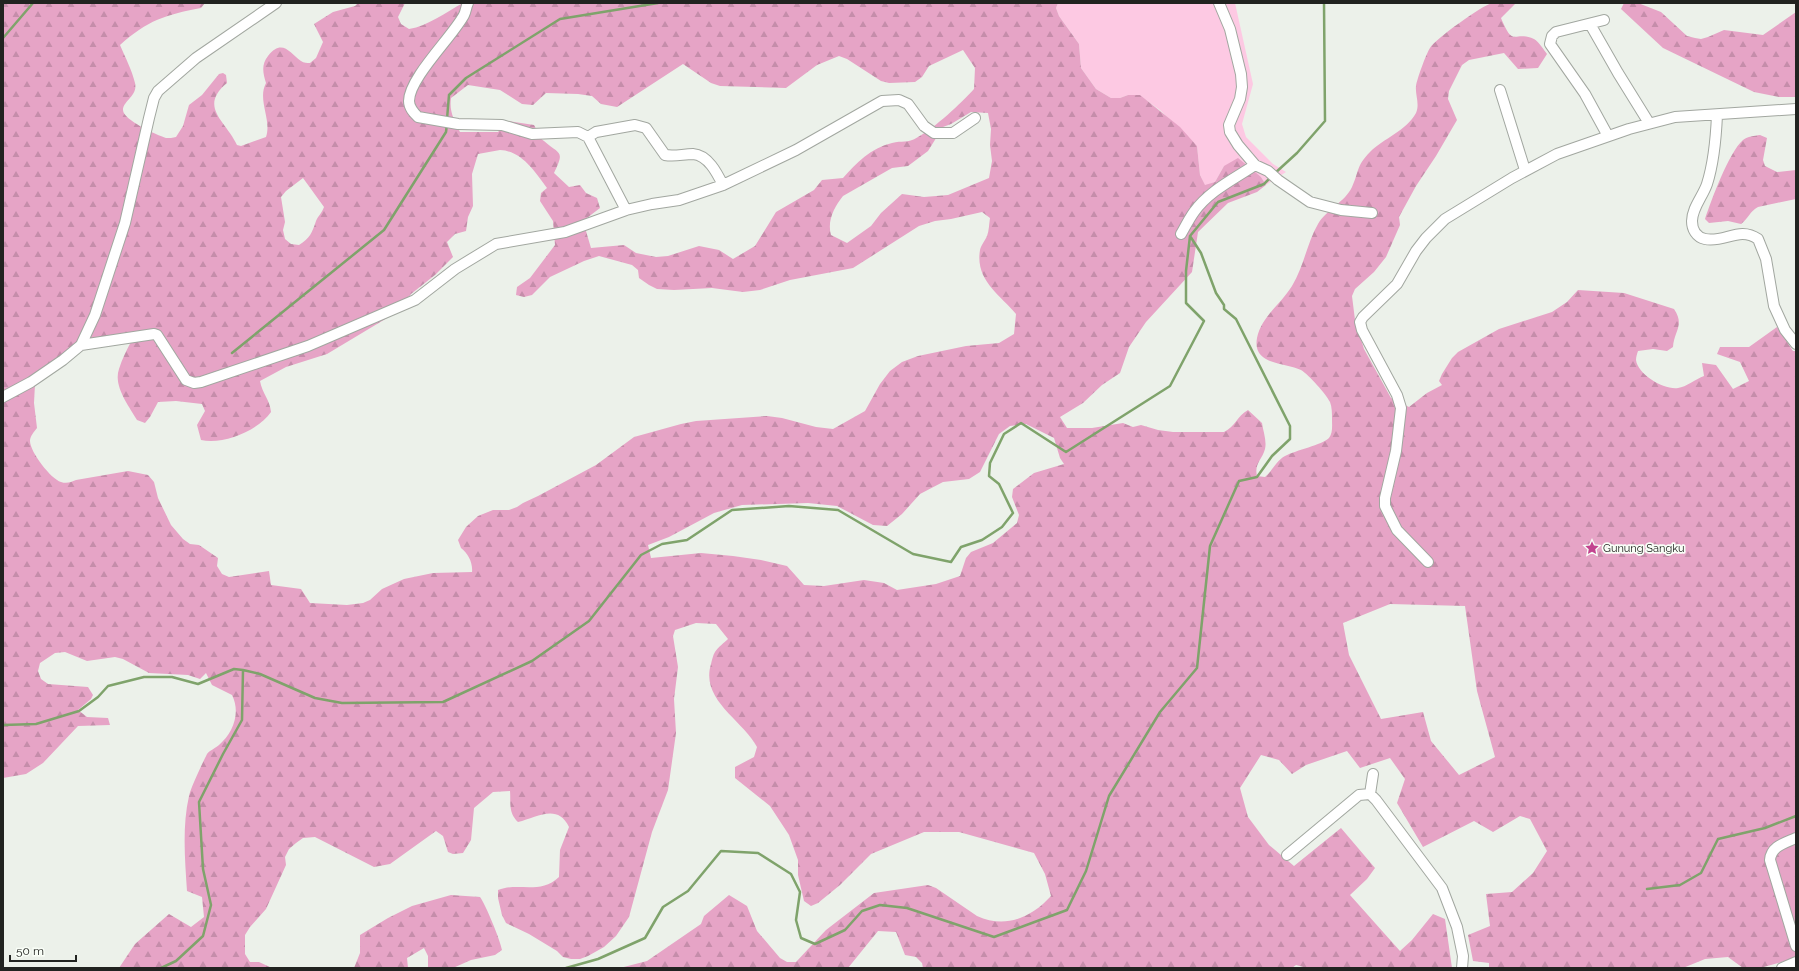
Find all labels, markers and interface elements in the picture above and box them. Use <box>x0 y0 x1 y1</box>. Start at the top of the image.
place icon: Gunung Sangku <box>1584 540 1600 556</box>
place label: Gunung Sangku <box>1603 542 1685 555</box>
scale bar <box>10 937 76 963</box>
text: 50 m <box>16 944 44 958</box>

